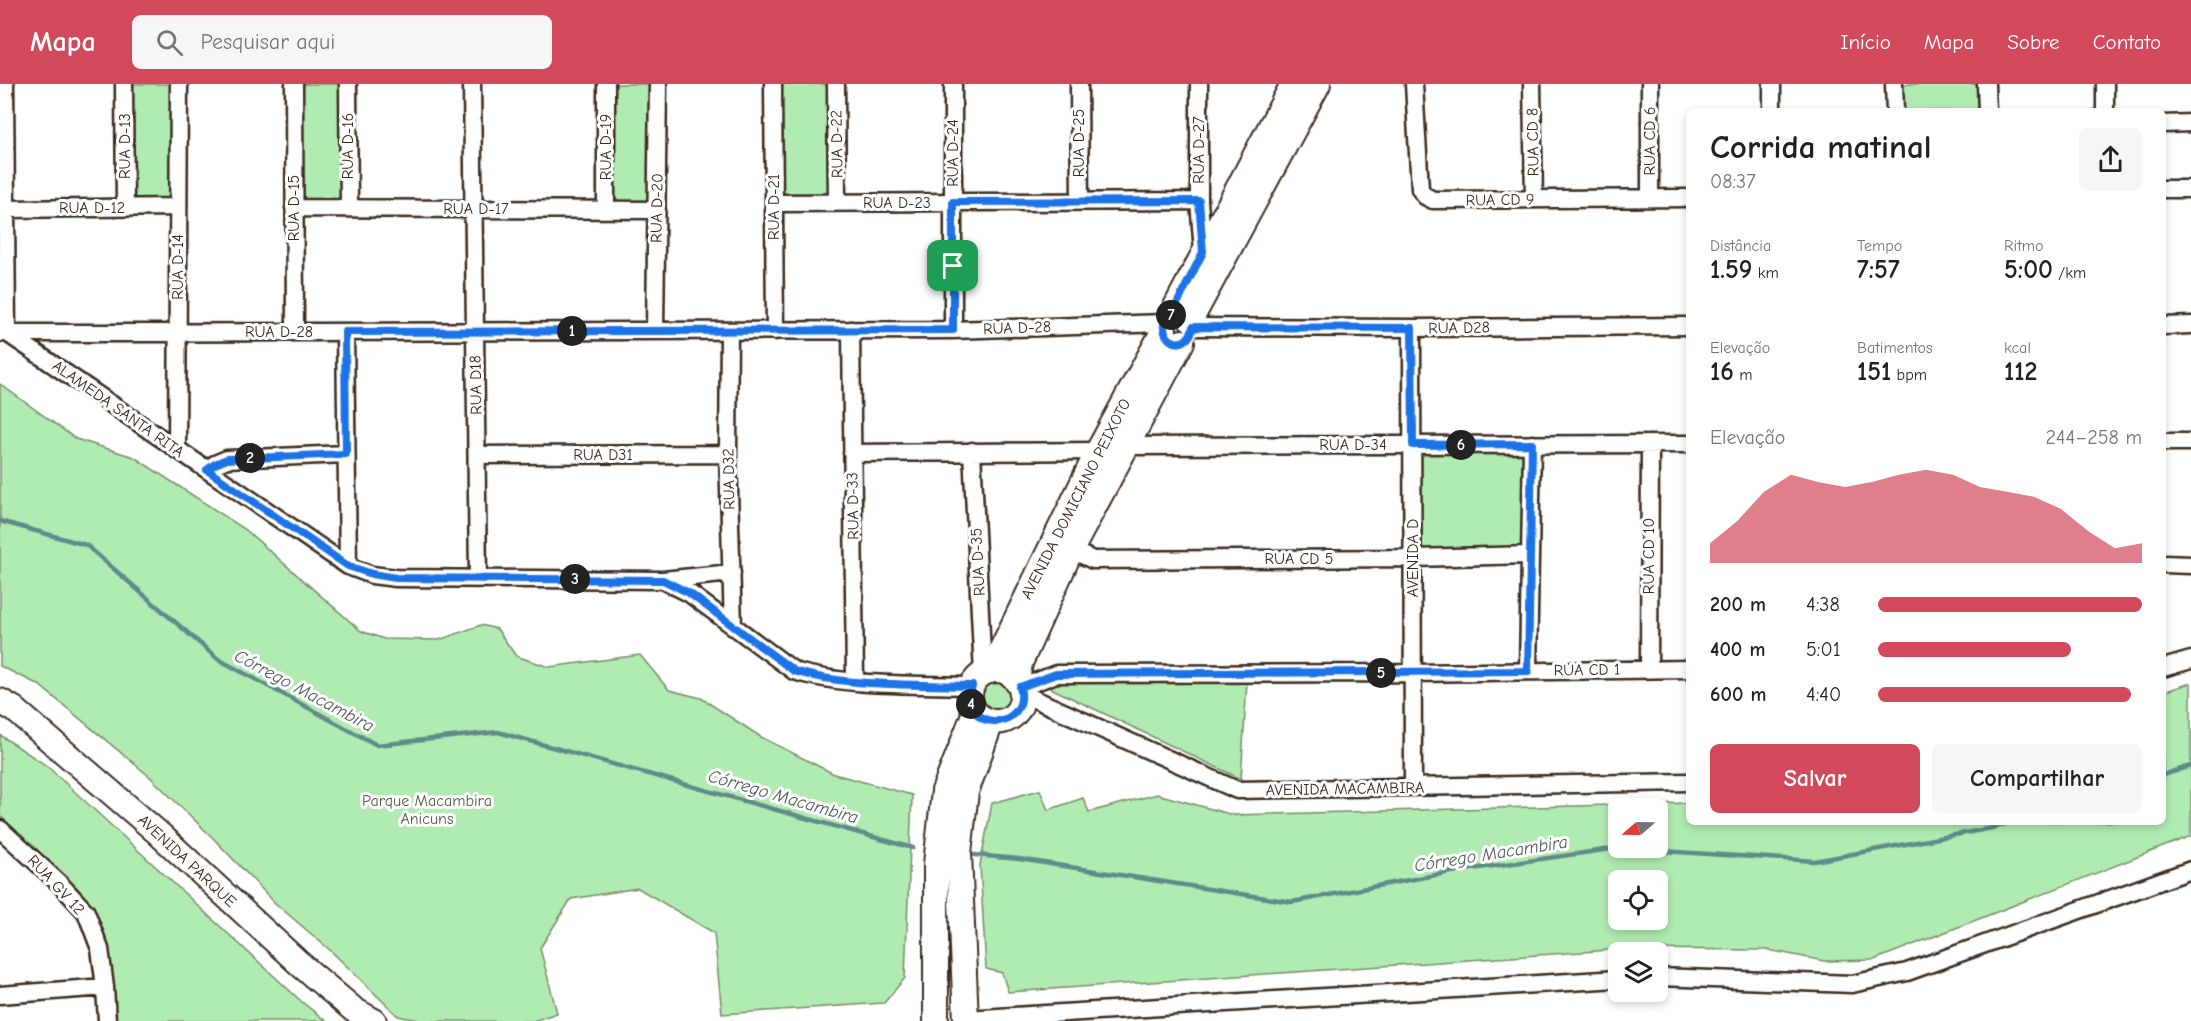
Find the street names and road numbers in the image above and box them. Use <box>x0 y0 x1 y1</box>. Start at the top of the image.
street label: RUA CD 6 <box>1641 107 1659 175</box>
street label: RUA CD 8 <box>1523 108 1543 176</box>
street label: RUA D-25 <box>1070 109 1088 177</box>
street label: RUA D-22 <box>827 110 847 178</box>
street label: RUA D-13 <box>116 113 134 179</box>
street label: RUA D-16 <box>339 113 357 179</box>
street label: RUA D-19 <box>597 114 615 180</box>
street label: RUA D-27 <box>1190 116 1208 184</box>
street label: RUA D-24 <box>944 119 962 187</box>
street label: RUA D-20 <box>647 173 667 243</box>
street label: RUA D-21 <box>765 174 783 240</box>
street label: RUA D-15 <box>285 175 303 241</box>
street label: RUA CD 9 <box>1465 190 1535 210</box>
street label: RUA D-23 <box>863 194 931 212</box>
street label: RUA D-12 <box>59 199 125 217</box>
street label: RUA D-17 <box>443 200 509 218</box>
street label: RUA D-14 <box>169 234 187 300</box>
street label: RUA D-28 <box>983 318 1051 338</box>
street label: RUA D28 <box>1428 318 1490 338</box>
street label: RUA D-28 <box>245 323 313 341</box>
street label: RUA D18 <box>466 355 486 415</box>
street label: ALAMEDA SANTA RITA <box>49 357 187 461</box>
street label: AVENIDA DOMICIANO PEIXOTO <box>1017 396 1135 602</box>
street label: RUA D-34 <box>1319 436 1387 454</box>
street label: RUA D31 <box>573 446 633 464</box>
street label: RUA D32 <box>719 448 739 510</box>
street label: RUA D-33 <box>843 472 863 540</box>
street label: RUA CD 10 <box>1640 518 1658 594</box>
street label: AVENIDA D <box>1404 519 1422 597</box>
street label: RUA D-35 <box>967 527 989 597</box>
street label: RUA CD 5 <box>1265 550 1333 568</box>
street label: RUA CD 1 <box>1554 660 1620 680</box>
street label: AVENIDA MACAMBIRA <box>1266 779 1424 799</box>
street label: AVENIDA PARQUE <box>134 811 240 911</box>
street label: RUA GV 12 <box>24 851 88 919</box>

